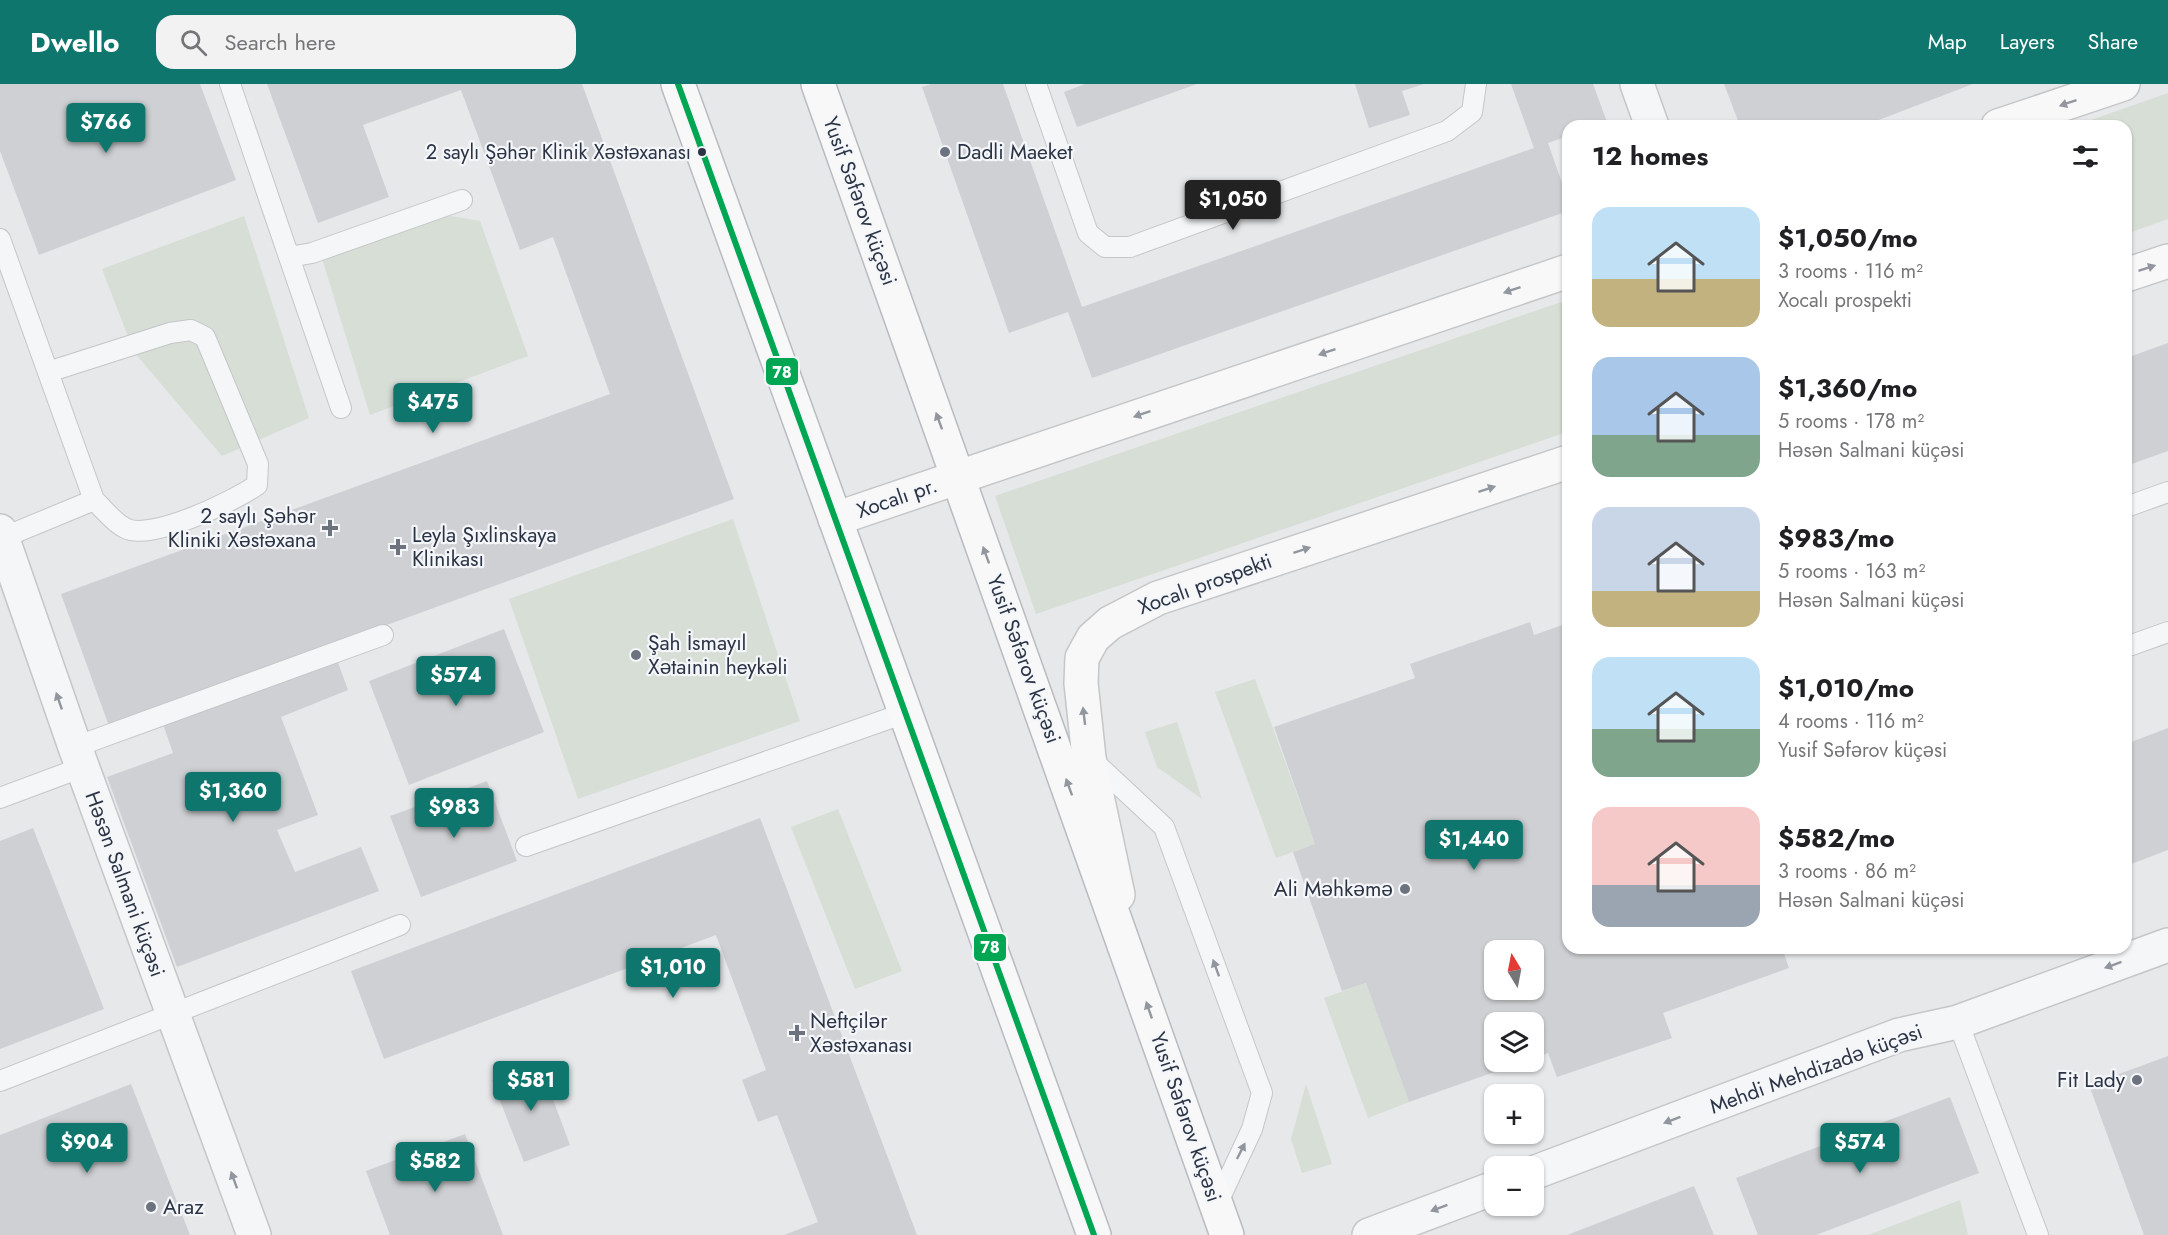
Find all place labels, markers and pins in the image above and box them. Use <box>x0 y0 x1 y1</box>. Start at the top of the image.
pin: $766 <box>70 103 142 154</box>
place label: Dadli Maeket <box>957 137 1073 167</box>
place label: 2 saylı Şəhər Klinik Xəstəxanası <box>426 138 691 167</box>
marker: Dadli Maeket <box>938 145 952 159</box>
marker: 2 saylı Şəhər Klinik Xəstəxanası <box>696 146 708 158</box>
pin: $1,050 <box>1184 180 1282 231</box>
pin: $475 <box>397 383 469 434</box>
place label: 2 saylı Şəhər Kliniki Xəstəxana <box>168 501 317 555</box>
marker: 2 saylı Şəhər Kliniki Xəstəxana <box>321 519 339 537</box>
place label: Leyla Şıxlinskaya Klinikası <box>412 520 557 574</box>
marker: Leyla Şıxlinskaya Klinikası <box>389 538 407 556</box>
place label: Şah İsmayıl Xətainin heykəli <box>648 628 788 682</box>
marker: Şah İsmayıl Xətainin heykəli <box>629 648 643 662</box>
pin: $574 <box>420 656 492 707</box>
pin: $1,360 <box>184 772 282 823</box>
pin: $983 <box>418 788 490 839</box>
pin: $1,440 <box>1425 820 1523 871</box>
place label: Ali Məhkəmə <box>1274 874 1393 904</box>
marker: Ali Məhkəmə <box>1398 882 1412 896</box>
pin: $1,010 <box>624 948 722 999</box>
place label: Neftçilər Xəstəxanası <box>810 1006 913 1060</box>
marker: Neftçilər Xəstəxanası <box>788 1024 806 1042</box>
pin: $581 <box>495 1061 567 1112</box>
place label: Fit Lady <box>2057 1065 2126 1095</box>
marker: Fit Lady <box>2130 1073 2144 1087</box>
pin: $904 <box>51 1123 123 1174</box>
pin: $574 <box>1824 1123 1896 1174</box>
pin: $582 <box>399 1142 471 1193</box>
place label: Araz <box>163 1192 204 1222</box>
marker: Araz <box>144 1200 158 1214</box>

